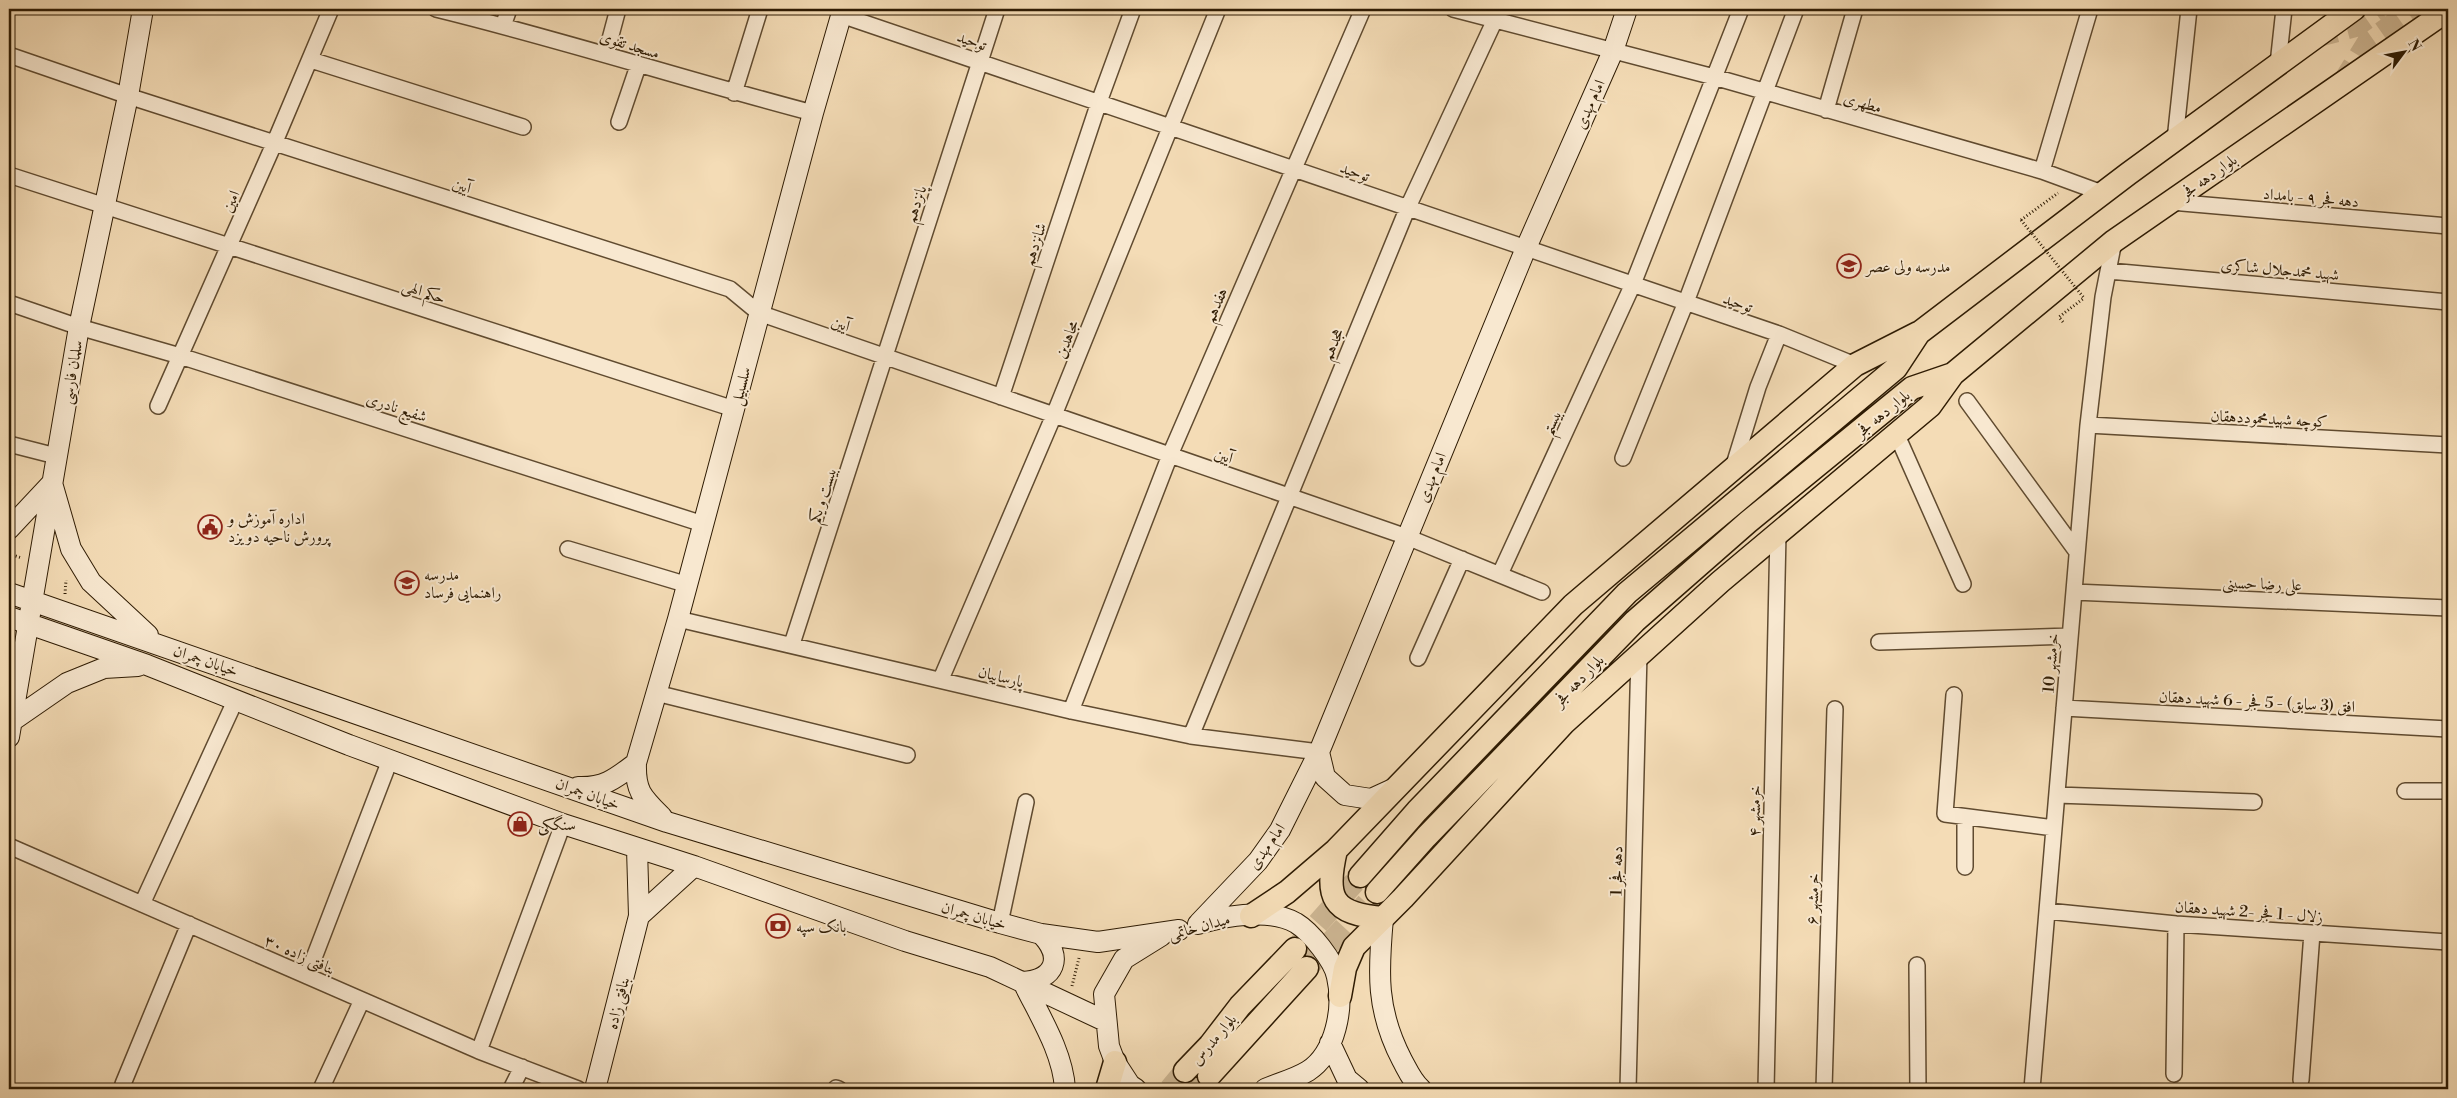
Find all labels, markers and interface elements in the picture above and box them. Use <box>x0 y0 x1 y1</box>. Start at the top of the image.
street label: مسجد تقوی <box>597 26 662 64</box>
street label: توحید <box>954 27 990 56</box>
north arrow <box>2380 28 2430 78</box>
text: N <box>2404 36 2425 55</box>
street label: امام مهدی <box>1570 77 1613 134</box>
street label: مطهری <box>1841 88 1884 118</box>
street label: بلوار دهه فجر <box>2175 150 2241 205</box>
street label: توحید <box>1337 158 1373 187</box>
street label: آیین <box>450 174 475 199</box>
street label: پانزدهم <box>901 182 936 227</box>
street label: دهه فجر ۹ - بامداد <box>2262 184 2360 212</box>
street label: امین <box>217 187 244 215</box>
street label: شانزدهم <box>1019 220 1056 270</box>
school or university icon: مدرسه ولی عصر <box>1836 253 1862 279</box>
street label: شهید محمدجلال شاکری <box>2220 255 2340 285</box>
place label: مدرسه ولی عصر <box>1864 257 1950 277</box>
street label: حکم الهی <box>398 276 448 313</box>
street label: هفدهم <box>1200 285 1237 328</box>
street label: توحید <box>1720 289 1756 318</box>
street label: آیین <box>829 311 854 337</box>
street label: مجاهدین <box>1050 317 1084 361</box>
street label: هجدهم <box>1317 325 1353 366</box>
street label: سلمان فارسی <box>57 339 88 406</box>
street label: سلسبیل <box>726 365 756 408</box>
street label: بلوار دهه فجر <box>1849 386 1914 443</box>
street label: شفیع نادری <box>362 389 430 432</box>
street label: کوچه شهیدمحموددهقان <box>2210 406 2328 433</box>
street label: بیستم <box>1537 407 1572 441</box>
street label: آیین <box>1212 443 1237 469</box>
street label: امام مهدی <box>1413 449 1455 507</box>
street label: بیست و یکم <box>804 465 846 528</box>
place label: اداره آموزش و پرورش ناحیه دو یزد <box>226 509 332 547</box>
public building icon: اداره آموزش و پرورش ناحیه دو یزد <box>197 514 223 540</box>
place label: مدرسه راهنمایی فرساد <box>424 565 501 603</box>
school or university icon: مدرسه راهنمایی فرساد <box>394 570 420 596</box>
street label: علی رضا حسینی <box>2222 573 2302 596</box>
street label: خرمشهر 10 <box>2038 633 2064 694</box>
street label: خیابان چمران <box>171 641 241 681</box>
street label: بلوار دهه فجر <box>1548 650 1609 713</box>
street label: پارساییان <box>976 662 1026 693</box>
street label: افق (3 سابق) - 5 فجر - 6 شهید دهقان <box>2158 687 2356 717</box>
street label: خیابان چمران <box>553 773 623 815</box>
street label: خرمشهر ۴ <box>1745 785 1765 837</box>
shop icon: سنگکی <box>507 811 533 837</box>
place label: سنگکی <box>538 814 576 836</box>
street label: امام مهدی <box>1244 820 1293 876</box>
street label: دهه فجر 1 <box>1607 846 1627 896</box>
street label: خرمشهر ۶ <box>1802 873 1824 925</box>
street label: خیابان چمران <box>939 897 1009 935</box>
street label: زلال - 1 فجر -2 شهید دهقان <box>2174 897 2324 927</box>
street label: میدان خاتمی <box>1166 909 1233 946</box>
bank icon: بانک سپه <box>765 913 791 939</box>
place label: بانک سپه <box>796 917 846 938</box>
street label: بنافتی زاده ۳۰ <box>261 931 338 980</box>
street label: بنافتی زاده <box>602 975 635 1032</box>
street label: بلوار مدرس <box>1186 1010 1241 1070</box>

